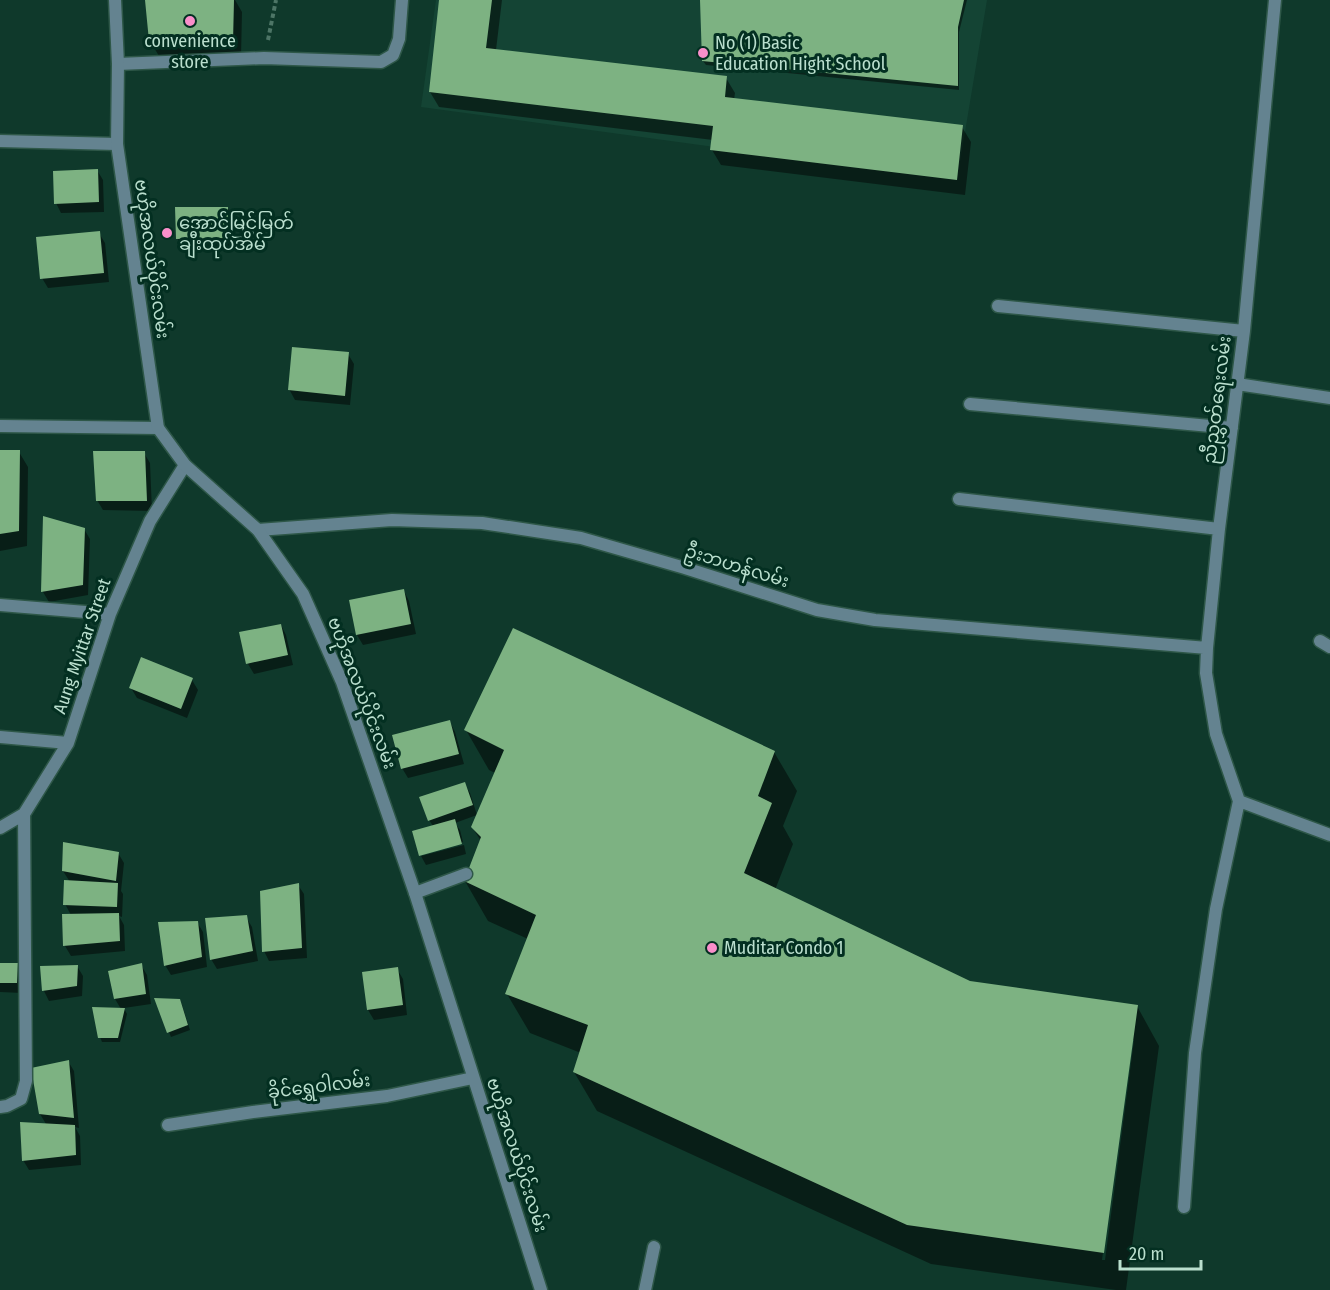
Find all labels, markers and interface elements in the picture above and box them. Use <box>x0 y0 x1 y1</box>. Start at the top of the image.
marker: convenience store <box>183 14 197 28</box>
place label: convenience store <box>144 30 236 73</box>
place label: No (1) Basic Education Hight School <box>715 32 886 75</box>
marker: No (1) Basic Education Hight School <box>696 46 710 60</box>
street label: ဗဟိုအလယ်ပိုင်းလမ်း <box>126 177 177 341</box>
place label: အောင်မြင့်မြတ် ချီးထုပ်အိမ် <box>179 210 294 259</box>
marker: အောင်မြင့်မြတ် ချီးထုပ်အိမ် <box>160 226 174 240</box>
street label: ညီညွှတ်ရေးလမ်း <box>1195 334 1240 466</box>
street label: ဦးဘဟန်လမ်း <box>681 538 792 596</box>
street label: Aung Myittar Street <box>49 575 115 717</box>
street label: ဗဟိုအလယ်ပိုင်းလမ်း <box>319 613 404 773</box>
place label: Muditar Condo 1 <box>724 937 844 959</box>
marker: Muditar Condo 1 <box>705 941 719 955</box>
street label: ခိုင်ရွှေဝါလမ်း <box>266 1066 372 1107</box>
street label: ဗဟိုအလယ်ပိုင်းလမ်း <box>478 1074 555 1236</box>
scale bar <box>1120 1233 1201 1271</box>
text: 20 m <box>1129 1243 1164 1265</box>

